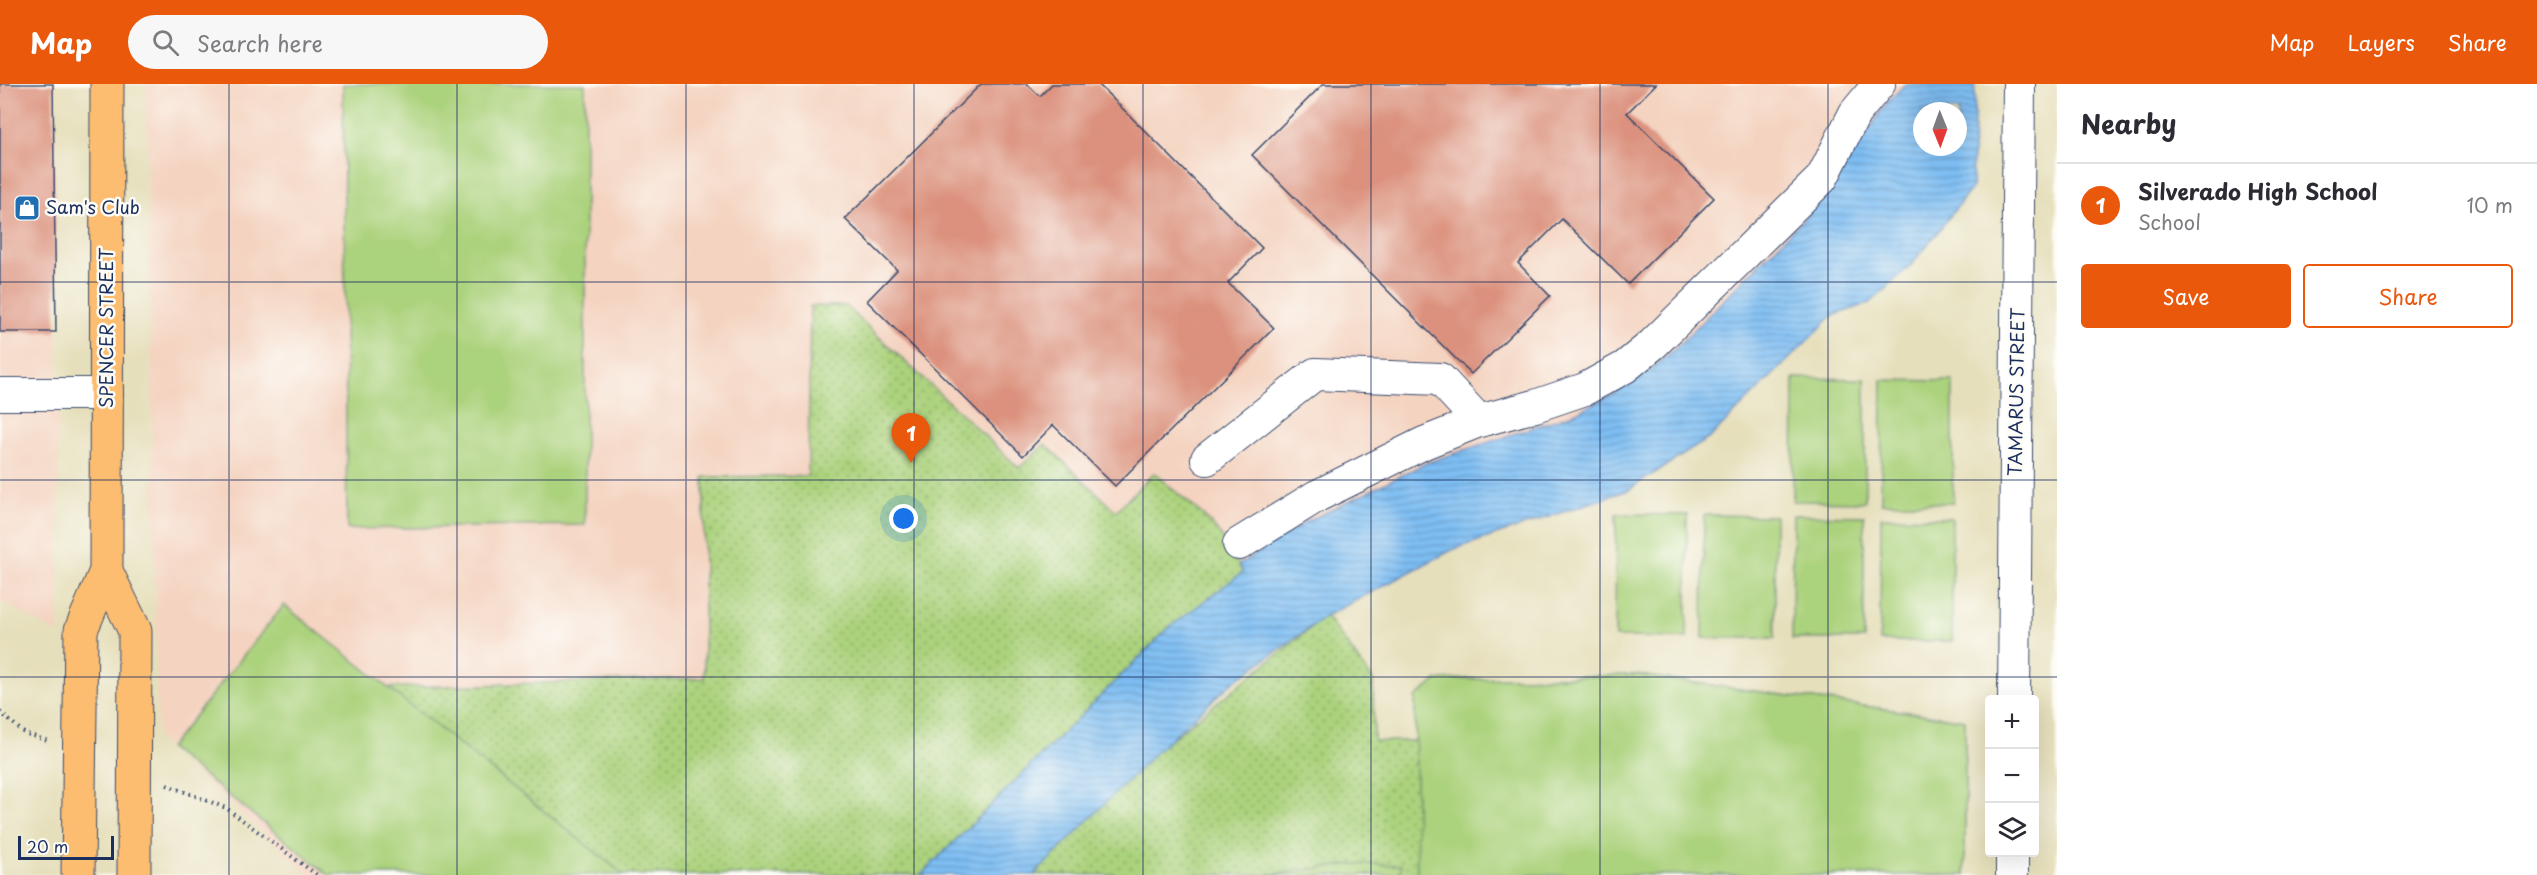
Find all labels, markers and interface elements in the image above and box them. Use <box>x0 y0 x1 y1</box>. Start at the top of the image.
search box <box>128 15 548 69</box>
text: Map <box>30 21 92 64</box>
icon: search <box>149 26 182 59</box>
text: Search here <box>197 26 323 59</box>
text: Map <box>2270 26 2314 58</box>
text: Layers <box>2347 26 2415 58</box>
text: Share <box>2448 26 2507 58</box>
north arrow <box>1913 102 1967 156</box>
text: Nearby <box>2081 104 2176 143</box>
text: Silverado High School <box>2138 174 2377 207</box>
text: 1 <box>2096 190 2105 220</box>
text: 10 m <box>2466 190 2513 220</box>
shop icon: Sam's Club <box>12 193 42 223</box>
place label: Sam's Club <box>46 193 140 220</box>
text: School <box>2138 207 2201 237</box>
street label: SPENCER STREET <box>92 247 119 408</box>
button: Save <box>2081 264 2291 328</box>
button: Share <box>2303 264 2513 328</box>
street label: TAMARUS STREET <box>2001 307 2030 476</box>
pin: 1 <box>892 414 930 463</box>
your location <box>889 504 918 533</box>
map controls <box>1985 695 2039 857</box>
button: + <box>1985 695 2039 749</box>
button: − <box>1985 749 2039 803</box>
button: layers <box>1985 803 2039 857</box>
scale bar <box>18 833 114 860</box>
text: 20 m <box>27 834 68 858</box>

